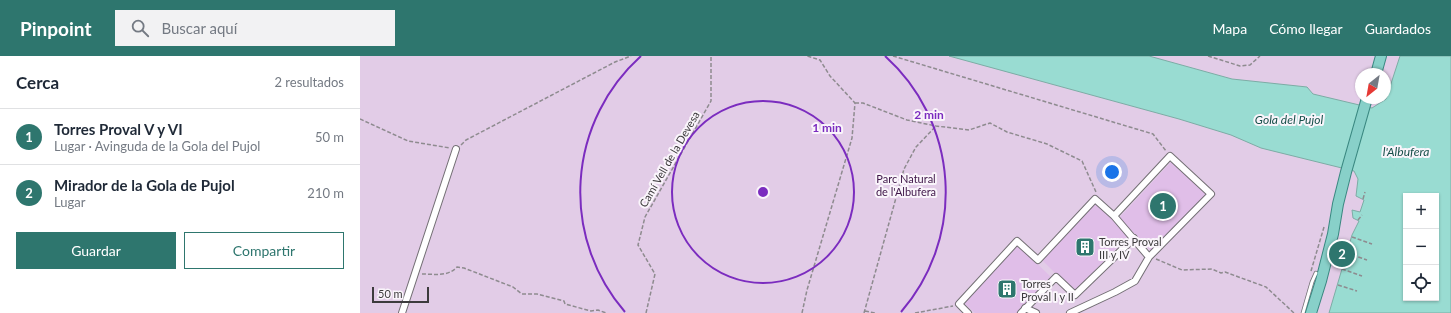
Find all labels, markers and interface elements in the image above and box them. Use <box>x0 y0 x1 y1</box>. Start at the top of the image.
search box <box>115 10 395 46</box>
text: Pinpoint <box>20 17 91 40</box>
icon: search <box>129 17 151 39</box>
text: Buscar aquí <box>161 19 237 37</box>
text: Mapa <box>1213 20 1247 37</box>
text: Cómo llegar <box>1269 20 1343 37</box>
text: Guardados <box>1365 20 1431 37</box>
north arrow <box>1355 68 1391 104</box>
text: Cerca <box>16 72 59 93</box>
text: 2 resultados <box>274 74 344 90</box>
text: 2 min <box>914 107 944 122</box>
street label: Camí Vell de la Devesa <box>636 109 702 209</box>
water label: Gola del Pujol <box>1255 112 1323 127</box>
text: Torres Proval V y VI <box>54 120 183 138</box>
text: 1 min <box>812 120 842 135</box>
text: 1 <box>25 129 33 145</box>
text: 50 m <box>315 129 344 145</box>
text: Lugar · Avinguda de la Gola del Pujol <box>54 138 260 154</box>
water label: l'Albufera <box>1383 144 1429 159</box>
your location <box>1102 162 1122 182</box>
park label: Parc Natural de l'Albufera <box>876 172 936 198</box>
text: Mirador de la Gola de Pujol <box>54 176 235 194</box>
text: 2 <box>25 185 33 201</box>
text: 210 m <box>307 185 344 201</box>
centre of rings <box>756 185 770 199</box>
pin: 1 <box>1150 191 1176 221</box>
map controls <box>1403 193 1439 301</box>
button: + <box>1403 193 1439 229</box>
text: Lugar <box>54 194 86 210</box>
button: − <box>1403 229 1439 265</box>
button: Guardar <box>16 232 176 269</box>
button: Compartir <box>184 232 344 269</box>
place label: Torres Proval III y IV <box>1099 235 1162 261</box>
building icon: Torres Proval III y IV <box>1074 236 1096 258</box>
pin: 2 <box>1329 239 1355 269</box>
button: locate <box>1403 265 1439 301</box>
place label: Torres Proval I y II <box>1021 277 1074 303</box>
building icon: Torres Proval I y II <box>996 278 1018 300</box>
scale bar <box>372 285 429 304</box>
text: 50 m <box>378 287 403 300</box>

